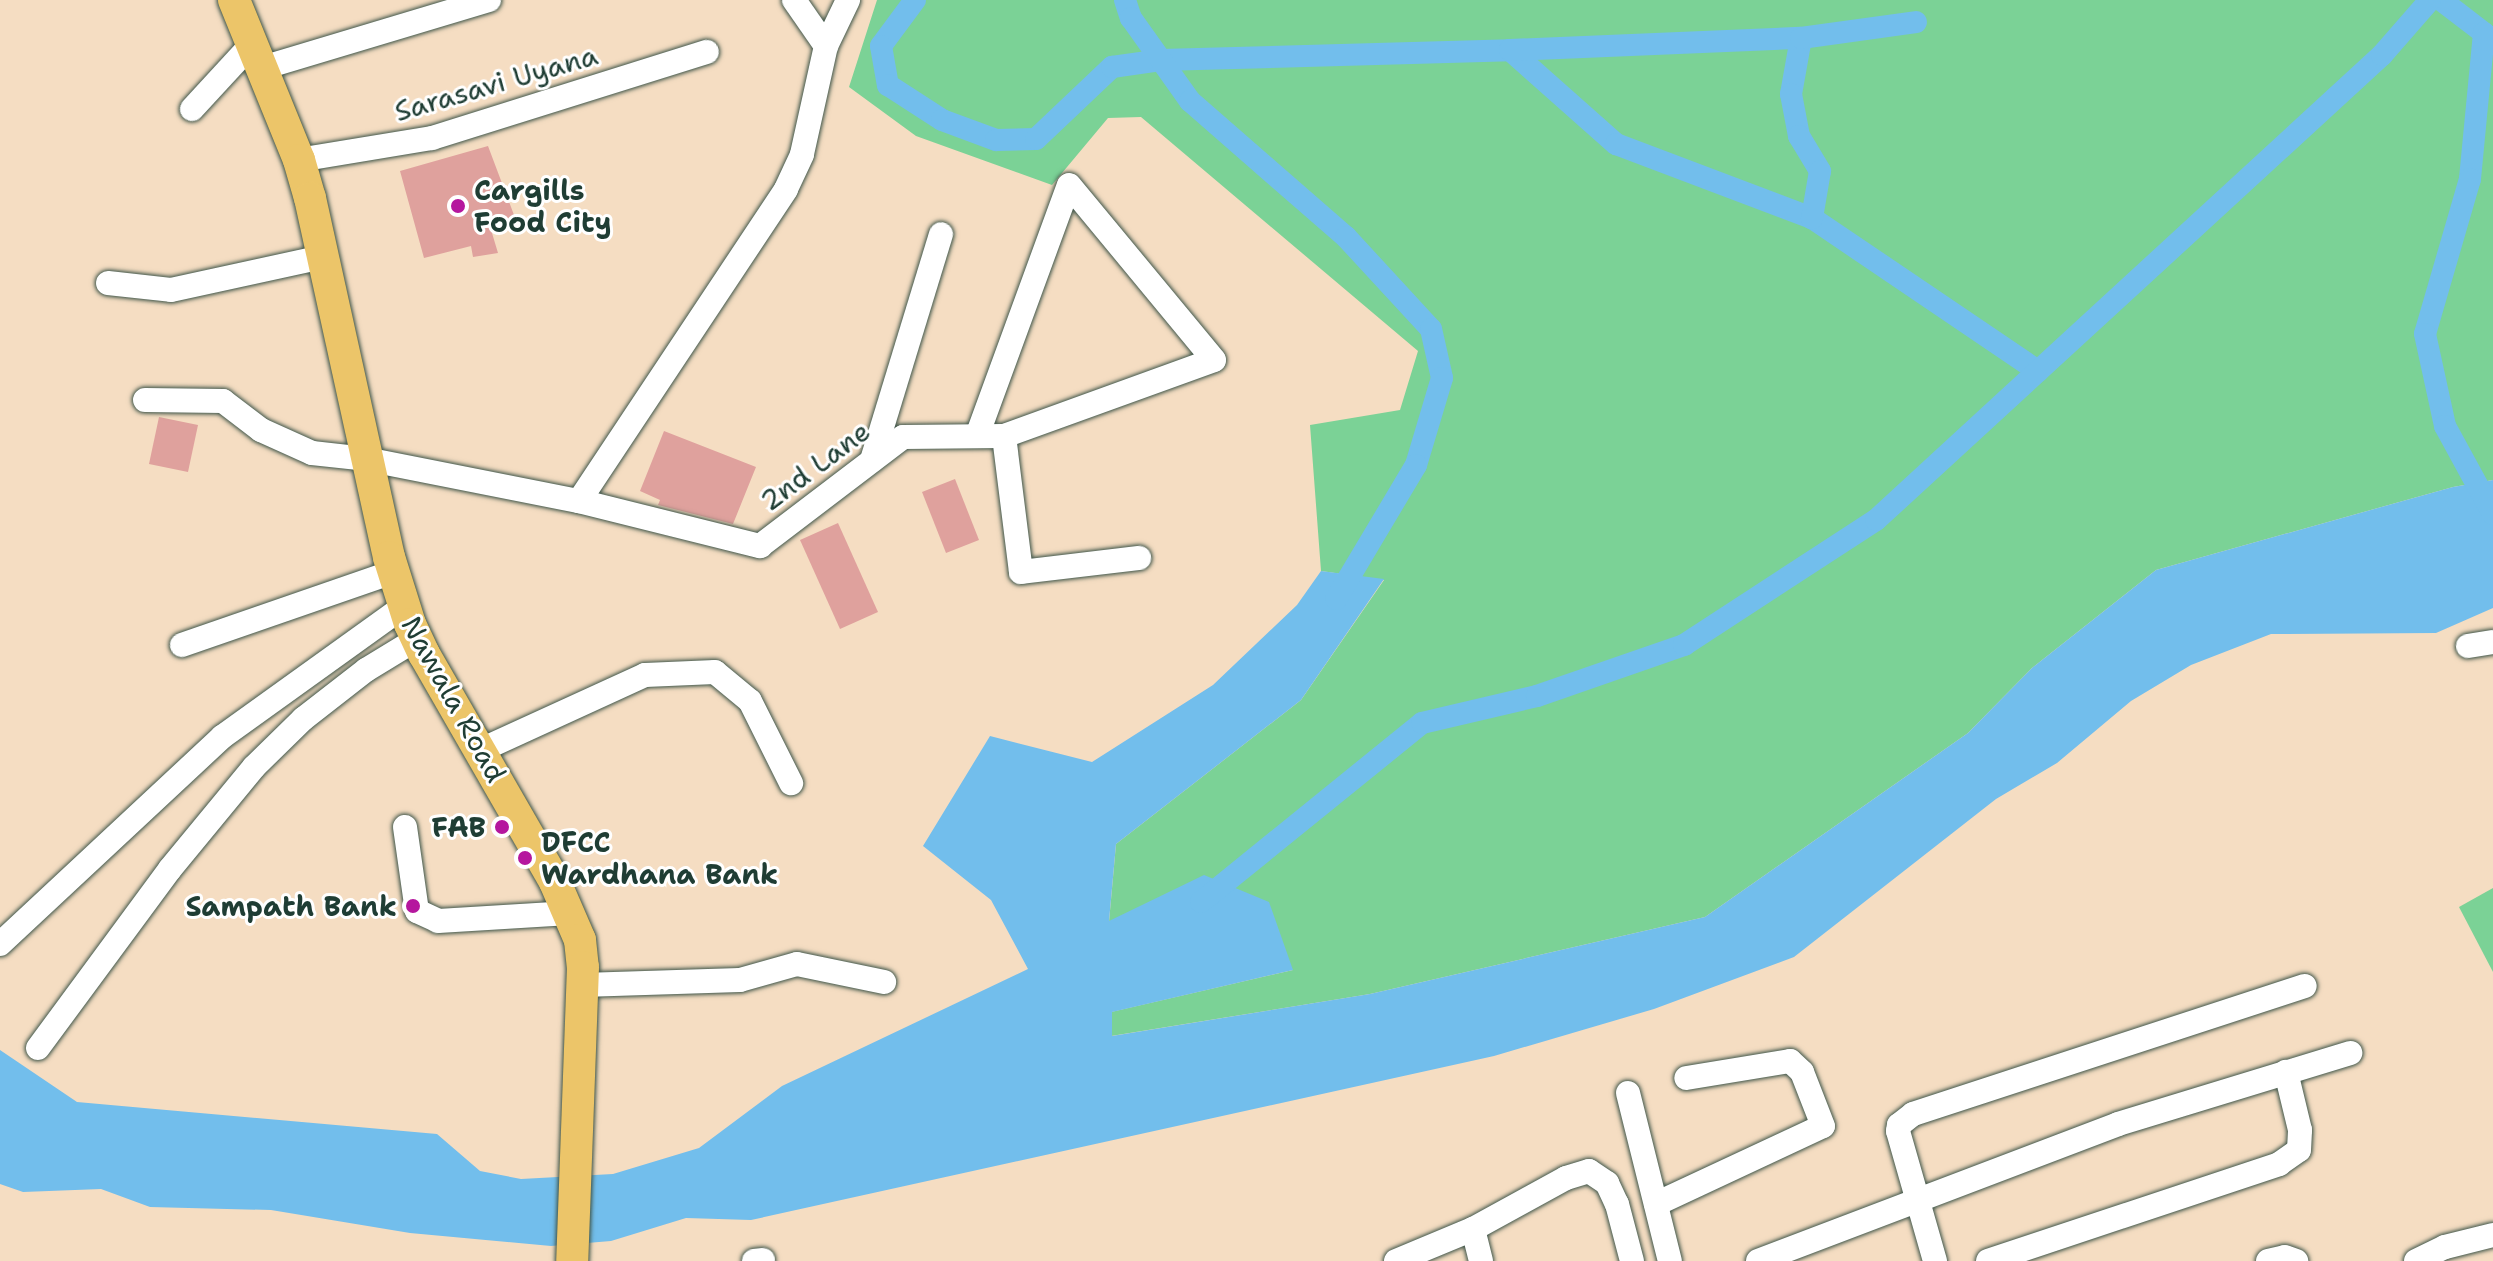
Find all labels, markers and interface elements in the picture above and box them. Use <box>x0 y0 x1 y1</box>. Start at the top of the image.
street label: Sarasavi Uyana <box>391 38 601 128</box>
place label: Cargills Food City <box>474 173 612 239</box>
marker: Cargills Food City <box>449 197 467 215</box>
street label: 2nd Lane <box>754 414 876 518</box>
street label: Nawala Road <box>395 610 513 788</box>
place label: FAB <box>431 810 486 844</box>
marker: FAB <box>493 818 511 836</box>
place label: DFCC Wardhana Bank <box>541 825 778 891</box>
marker: DFCC Wardhana Bank <box>516 849 534 867</box>
place label: Sampath Bank <box>185 889 397 923</box>
marker: Sampath Bank <box>404 897 422 915</box>

